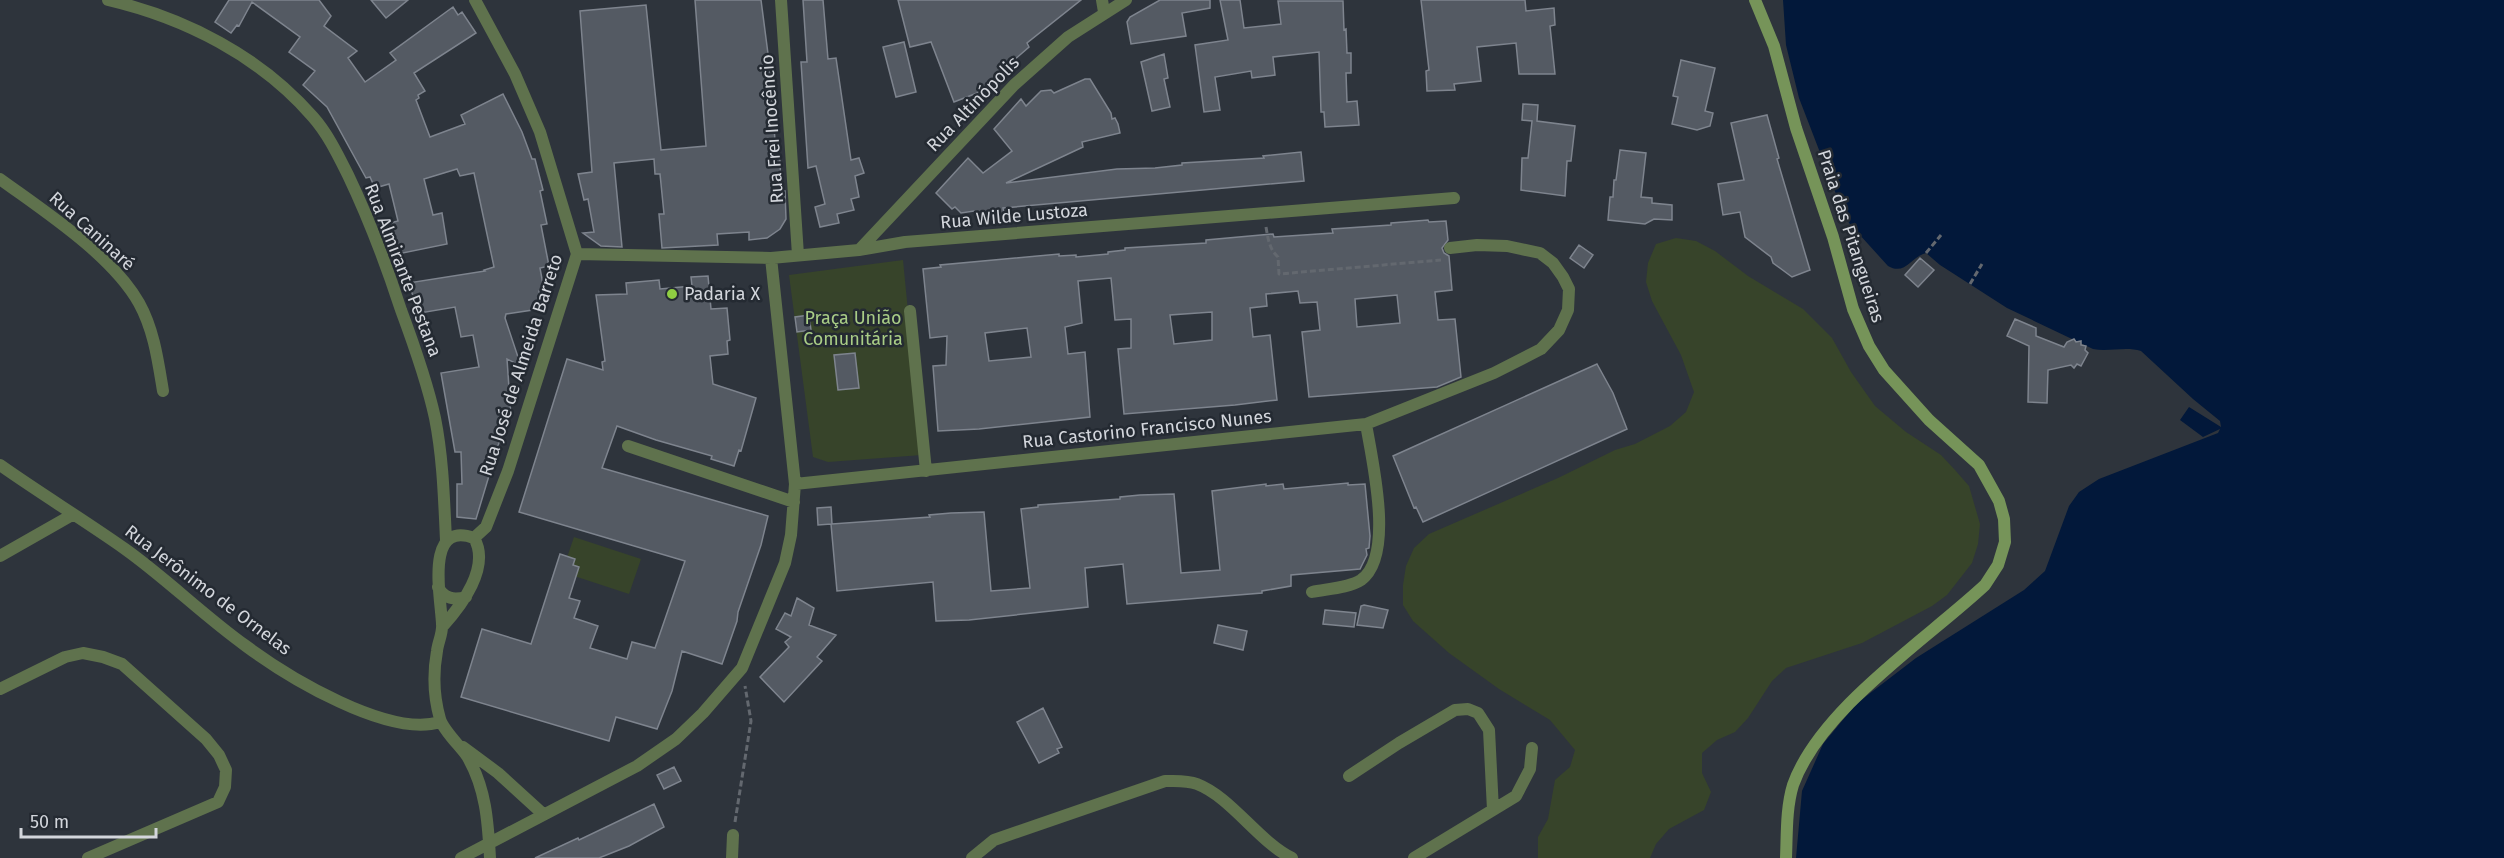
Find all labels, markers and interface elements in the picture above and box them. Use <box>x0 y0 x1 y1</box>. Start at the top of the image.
street label: Rua Altinópolis <box>922 52 1024 156</box>
street label: Rua Frei Inocêncio <box>756 54 788 204</box>
street label: Praia das Pitangueiras <box>1813 147 1889 325</box>
street label: Rua Almirante Pestana <box>360 180 446 360</box>
street label: Rua Caninaré <box>45 187 139 275</box>
street label: Rua Wilde Lustoza <box>939 199 1089 233</box>
street label: Rua José de Almeida Barreto <box>475 251 567 479</box>
place label: Padaria X <box>684 283 760 305</box>
marker: Padaria X <box>665 287 679 301</box>
park label: Praça União Comunitária <box>803 307 903 350</box>
street label: Rua Castorino Francisco Nunes <box>1021 405 1273 453</box>
street label: Rua Jerônimo de Ornelas <box>120 520 296 660</box>
scale bar <box>21 801 156 839</box>
text: 50 m <box>30 811 69 833</box>

